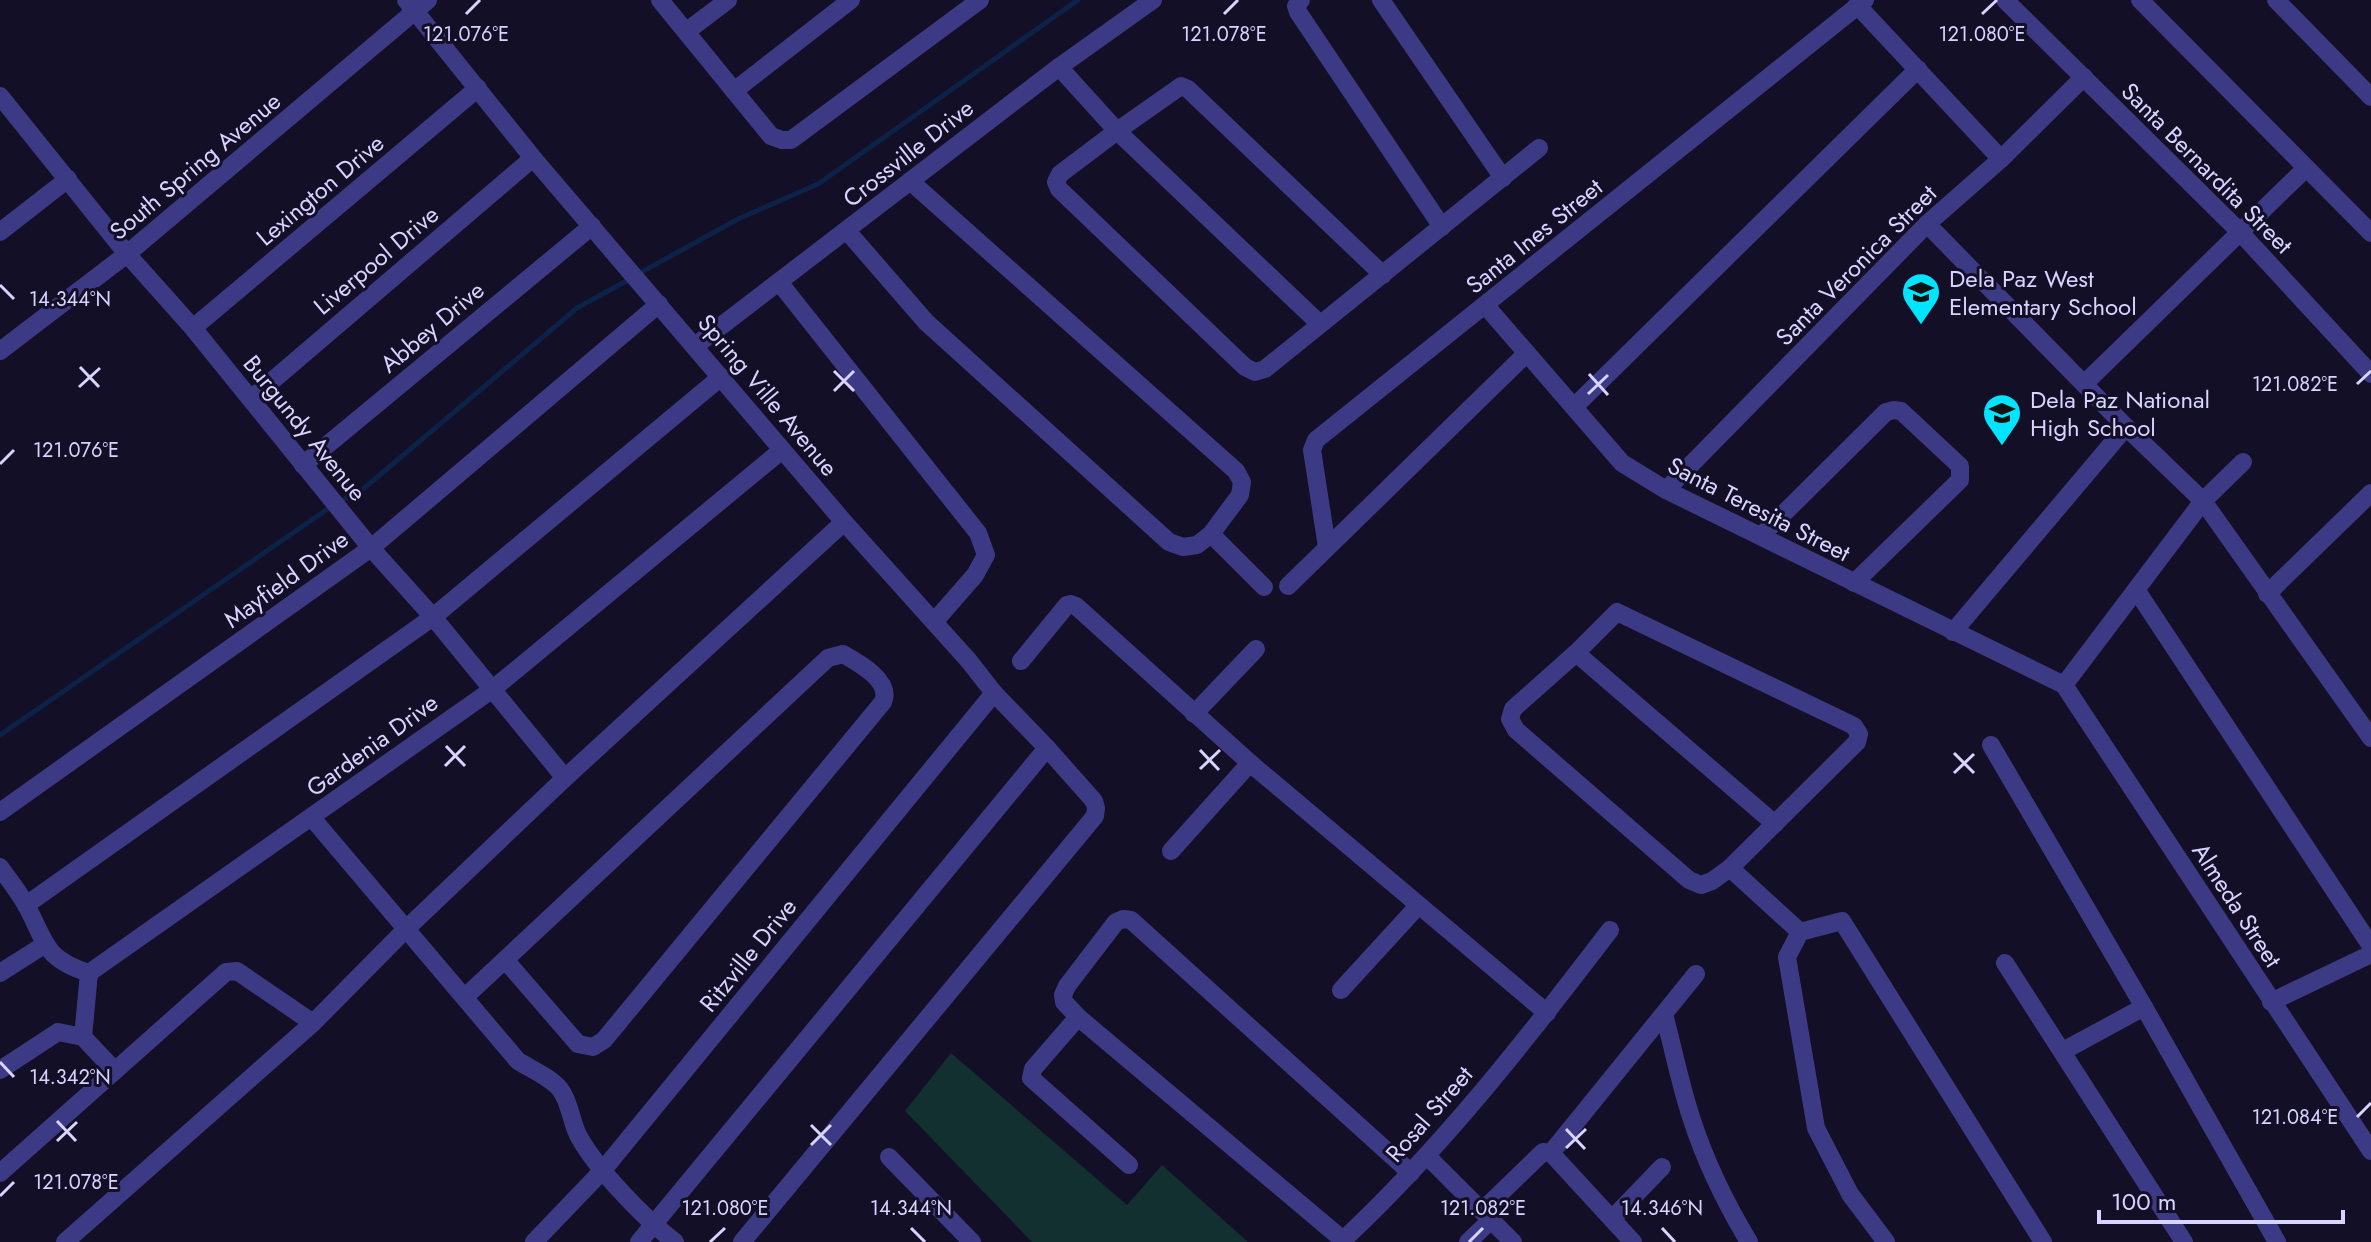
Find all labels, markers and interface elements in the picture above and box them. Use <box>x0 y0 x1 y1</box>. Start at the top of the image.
text: 121.076°E <box>423 20 509 49</box>
text: 121.078°E <box>1181 20 1267 49</box>
text: 121.080°E <box>1939 20 2025 49</box>
street label: Santa Bernardita Street <box>2113 74 2301 262</box>
street label: South Spring Avenue <box>102 84 288 248</box>
street label: Crossville Drive <box>835 91 981 215</box>
street label: Lexington Drive <box>248 126 392 254</box>
street label: Santa Ines Street <box>1458 170 1610 302</box>
street label: Santa Veronica Street <box>1767 176 1945 354</box>
street label: Liverpool Drive <box>306 197 446 323</box>
place label: Dela Paz West Elementary School <box>1949 261 2137 324</box>
school or university icon: Dela Paz West Elementary School <box>1900 271 1942 326</box>
street label: Abbey Drive <box>372 273 492 381</box>
text: 14.344°N <box>29 285 111 314</box>
street label: Spring Ville Avenue <box>690 306 846 484</box>
street label: Burgundy Avenue <box>235 347 375 509</box>
text: 121.082°E <box>2252 370 2338 399</box>
place label: Dela Paz National High School <box>2030 382 2210 445</box>
school or university icon: Dela Paz National High School <box>1981 392 2023 447</box>
text: 121.076°E <box>33 436 119 465</box>
street label: Santa Teresita Street <box>1662 448 1857 570</box>
street label: Mayfield Drive <box>216 522 356 636</box>
street label: Gardenia Drive <box>299 685 445 805</box>
street label: Almeda Street <box>2184 836 2291 974</box>
street label: Ritzville Drive <box>691 891 805 1019</box>
street label: Rosal Street <box>1377 1058 1481 1170</box>
text: 14.342°N <box>29 1063 111 1092</box>
text: 121.084°E <box>2252 1103 2338 1132</box>
text: 121.078°E <box>33 1168 119 1197</box>
scale bar <box>2099 1174 2343 1224</box>
text: 100 m <box>2111 1184 2177 1219</box>
text: 121.080°E <box>682 1194 768 1223</box>
text: 14.344°N <box>870 1194 952 1223</box>
text: 121.082°E <box>1440 1194 1526 1223</box>
text: 14.346°N <box>1621 1194 1703 1223</box>

